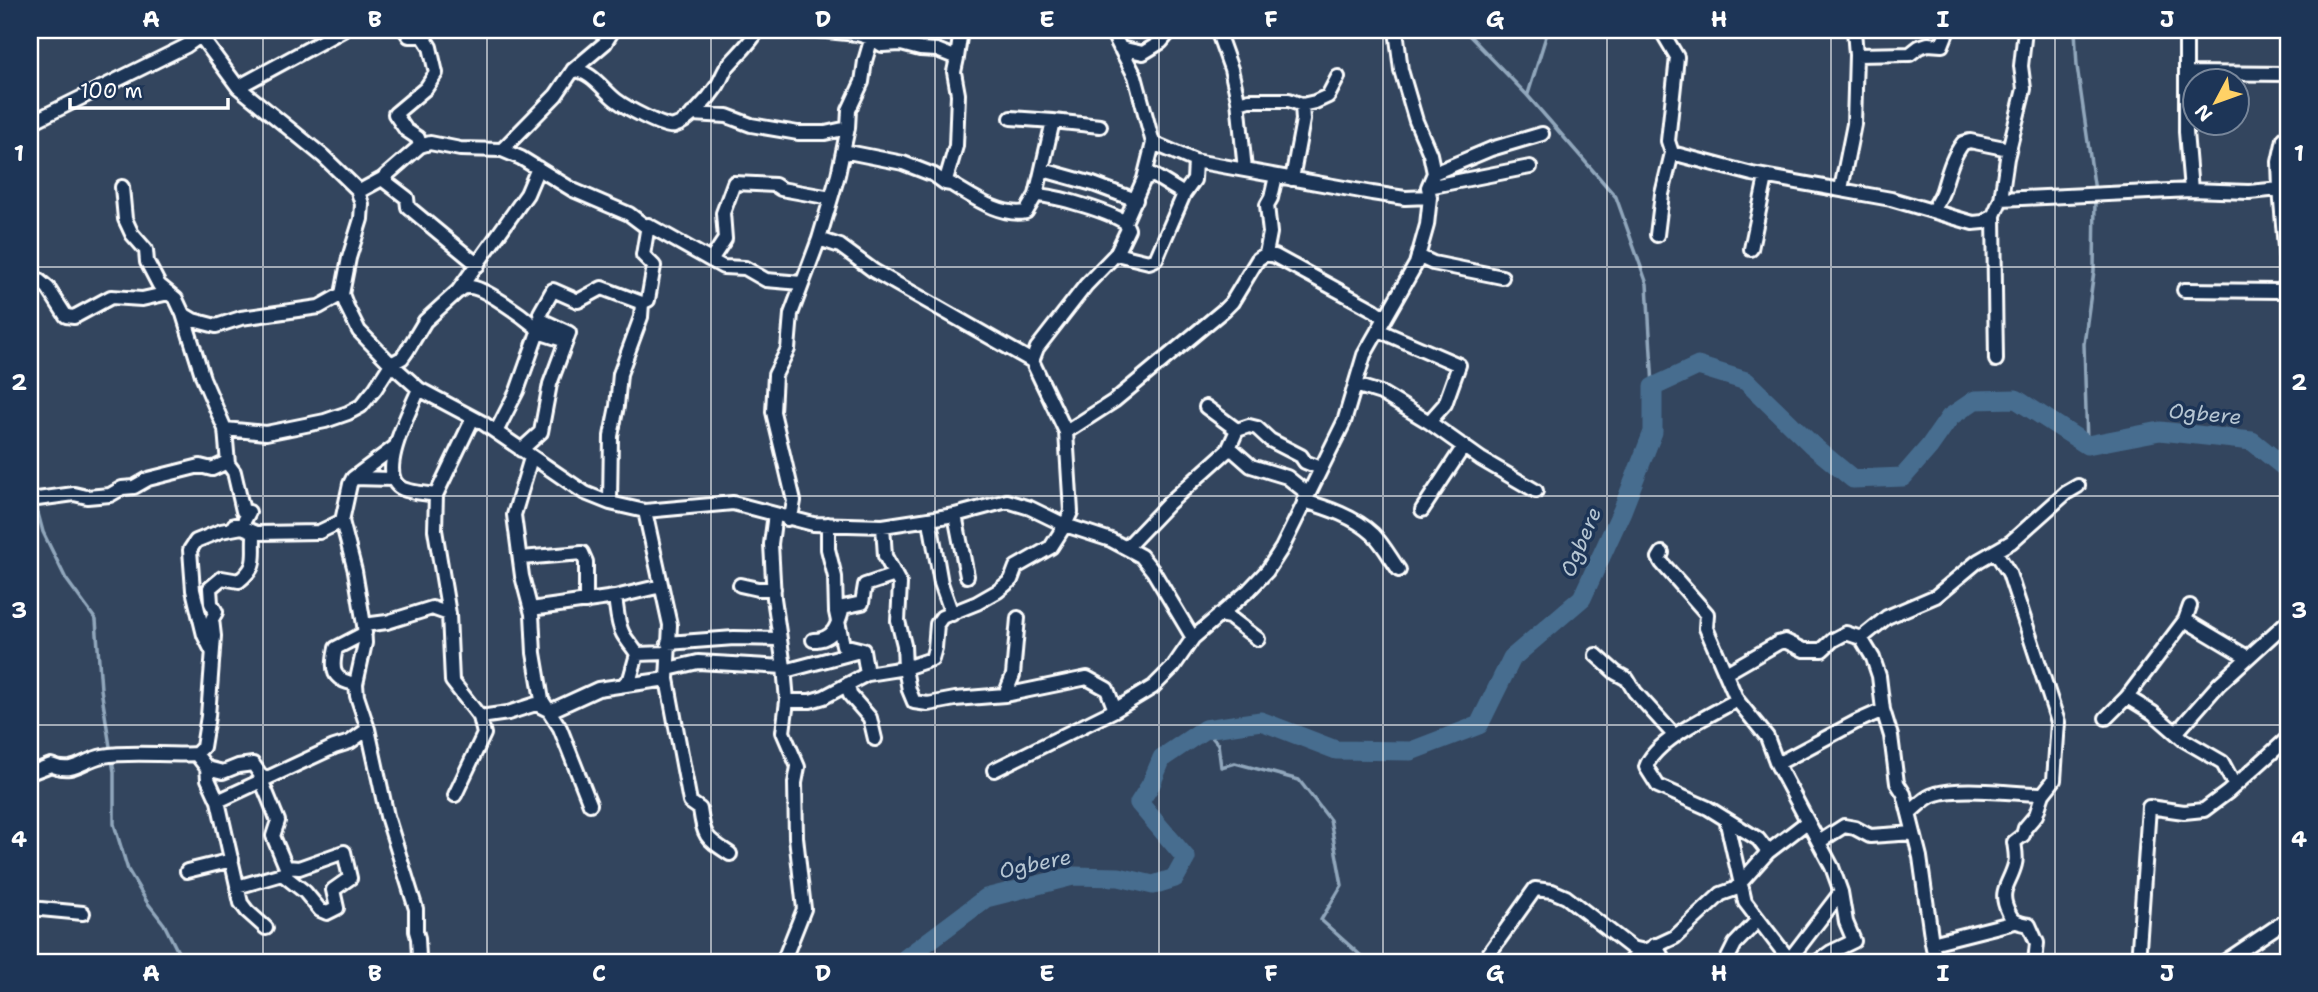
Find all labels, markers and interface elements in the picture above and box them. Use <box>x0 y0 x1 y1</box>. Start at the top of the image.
text: A <box>142 4 160 34</box>
text: B <box>368 4 382 34</box>
text: C <box>592 4 606 34</box>
text: D <box>815 4 831 34</box>
text: E <box>1039 4 1055 34</box>
text: F <box>1264 4 1278 34</box>
text: G <box>1486 4 1505 34</box>
text: H <box>1711 4 1727 34</box>
text: I <box>1937 4 1950 34</box>
text: J <box>2160 4 2174 34</box>
scale bar <box>70 66 228 110</box>
north arrow <box>2182 66 2252 136</box>
text: 100 m <box>80 77 143 105</box>
text: N <box>2189 99 2218 127</box>
text: 1 <box>14 138 24 168</box>
text: 1 <box>2294 138 2304 168</box>
text: 2 <box>11 367 27 397</box>
text: 2 <box>2291 367 2307 397</box>
water label: Ogbere <box>2167 397 2243 431</box>
water label: Ogbere <box>1554 503 1608 581</box>
text: 3 <box>11 595 27 625</box>
text: 3 <box>2291 595 2307 625</box>
text: 4 <box>11 824 27 854</box>
text: 4 <box>2291 824 2307 854</box>
water label: Ogbere <box>996 843 1074 885</box>
text: A <box>142 958 160 988</box>
text: B <box>368 958 382 988</box>
text: C <box>592 958 606 988</box>
text: D <box>815 958 831 988</box>
text: E <box>1039 958 1055 988</box>
text: F <box>1264 958 1278 988</box>
text: G <box>1486 958 1505 988</box>
text: H <box>1711 958 1727 988</box>
text: I <box>1937 958 1950 988</box>
text: J <box>2160 958 2174 988</box>

